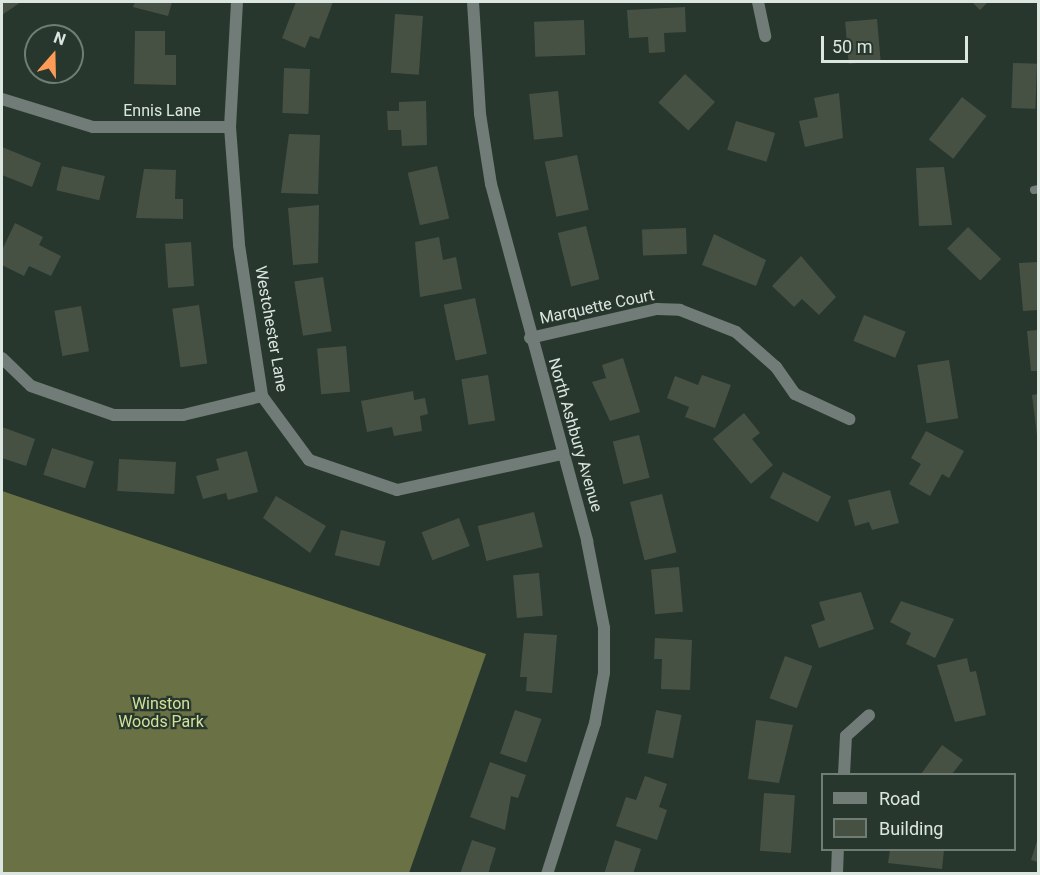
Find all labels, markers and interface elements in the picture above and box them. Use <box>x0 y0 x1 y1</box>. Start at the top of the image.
north arrow <box>24 24 84 84</box>
scale bar <box>824 24 971 62</box>
text: N <box>51 28 68 49</box>
text: 50 m <box>832 36 872 57</box>
street label: Ennis Lane <box>123 101 201 121</box>
street label: Westchester Lane <box>250 264 292 394</box>
street label: Marquette Court <box>538 285 656 329</box>
street label: North Ashbury Avenue <box>544 356 606 514</box>
park label: Winston Woods Park <box>118 694 204 732</box>
legend <box>821 773 1016 851</box>
text: Road <box>879 788 920 809</box>
text: Building <box>879 818 943 839</box>

